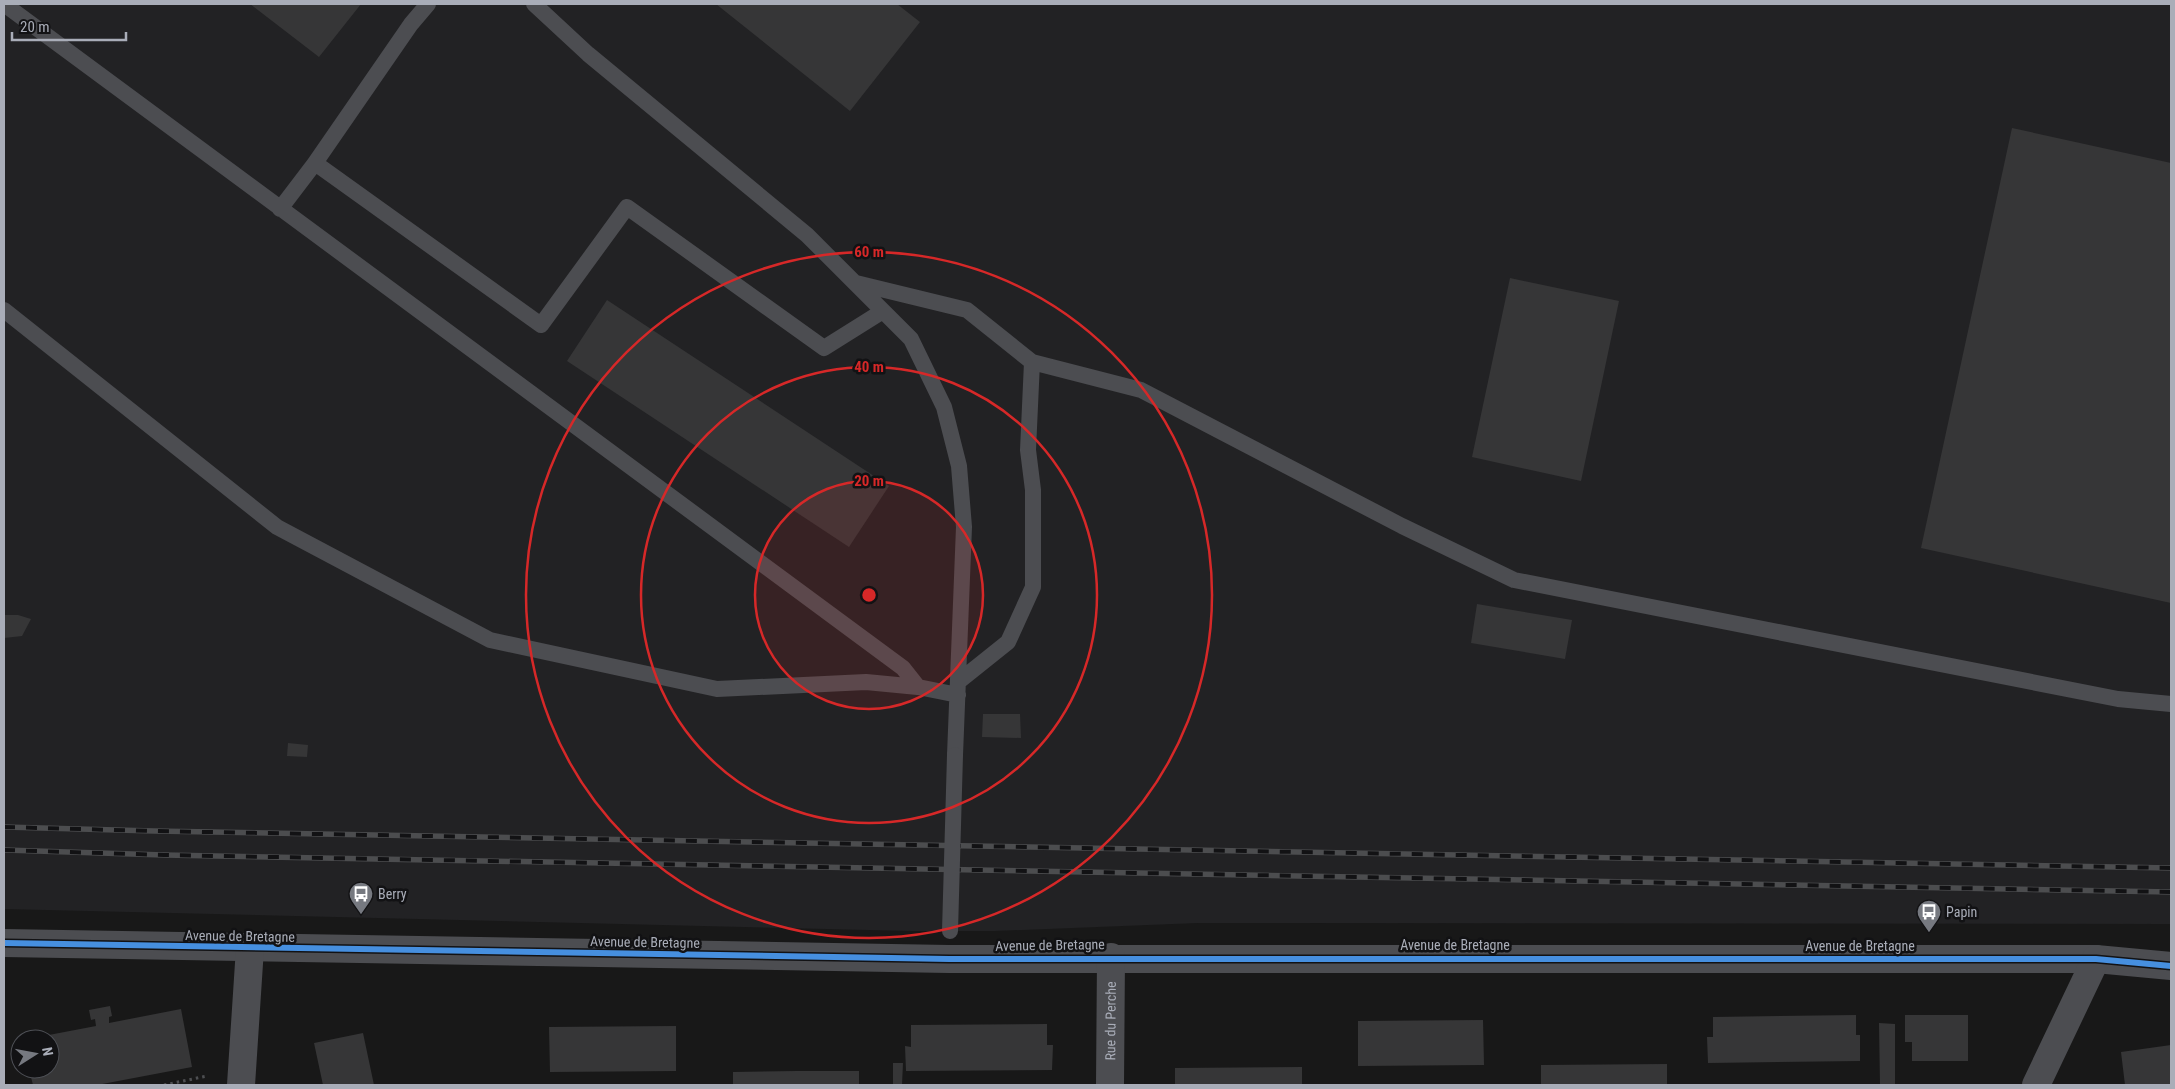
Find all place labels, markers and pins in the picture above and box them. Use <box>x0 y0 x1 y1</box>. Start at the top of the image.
centre of rings <box>860 586 878 604</box>
bus stop icon: Berry <box>348 881 374 915</box>
place label: Berry <box>378 886 407 902</box>
bus stop icon: Papin <box>1916 899 1942 933</box>
place label: Papin <box>1946 904 1977 920</box>

